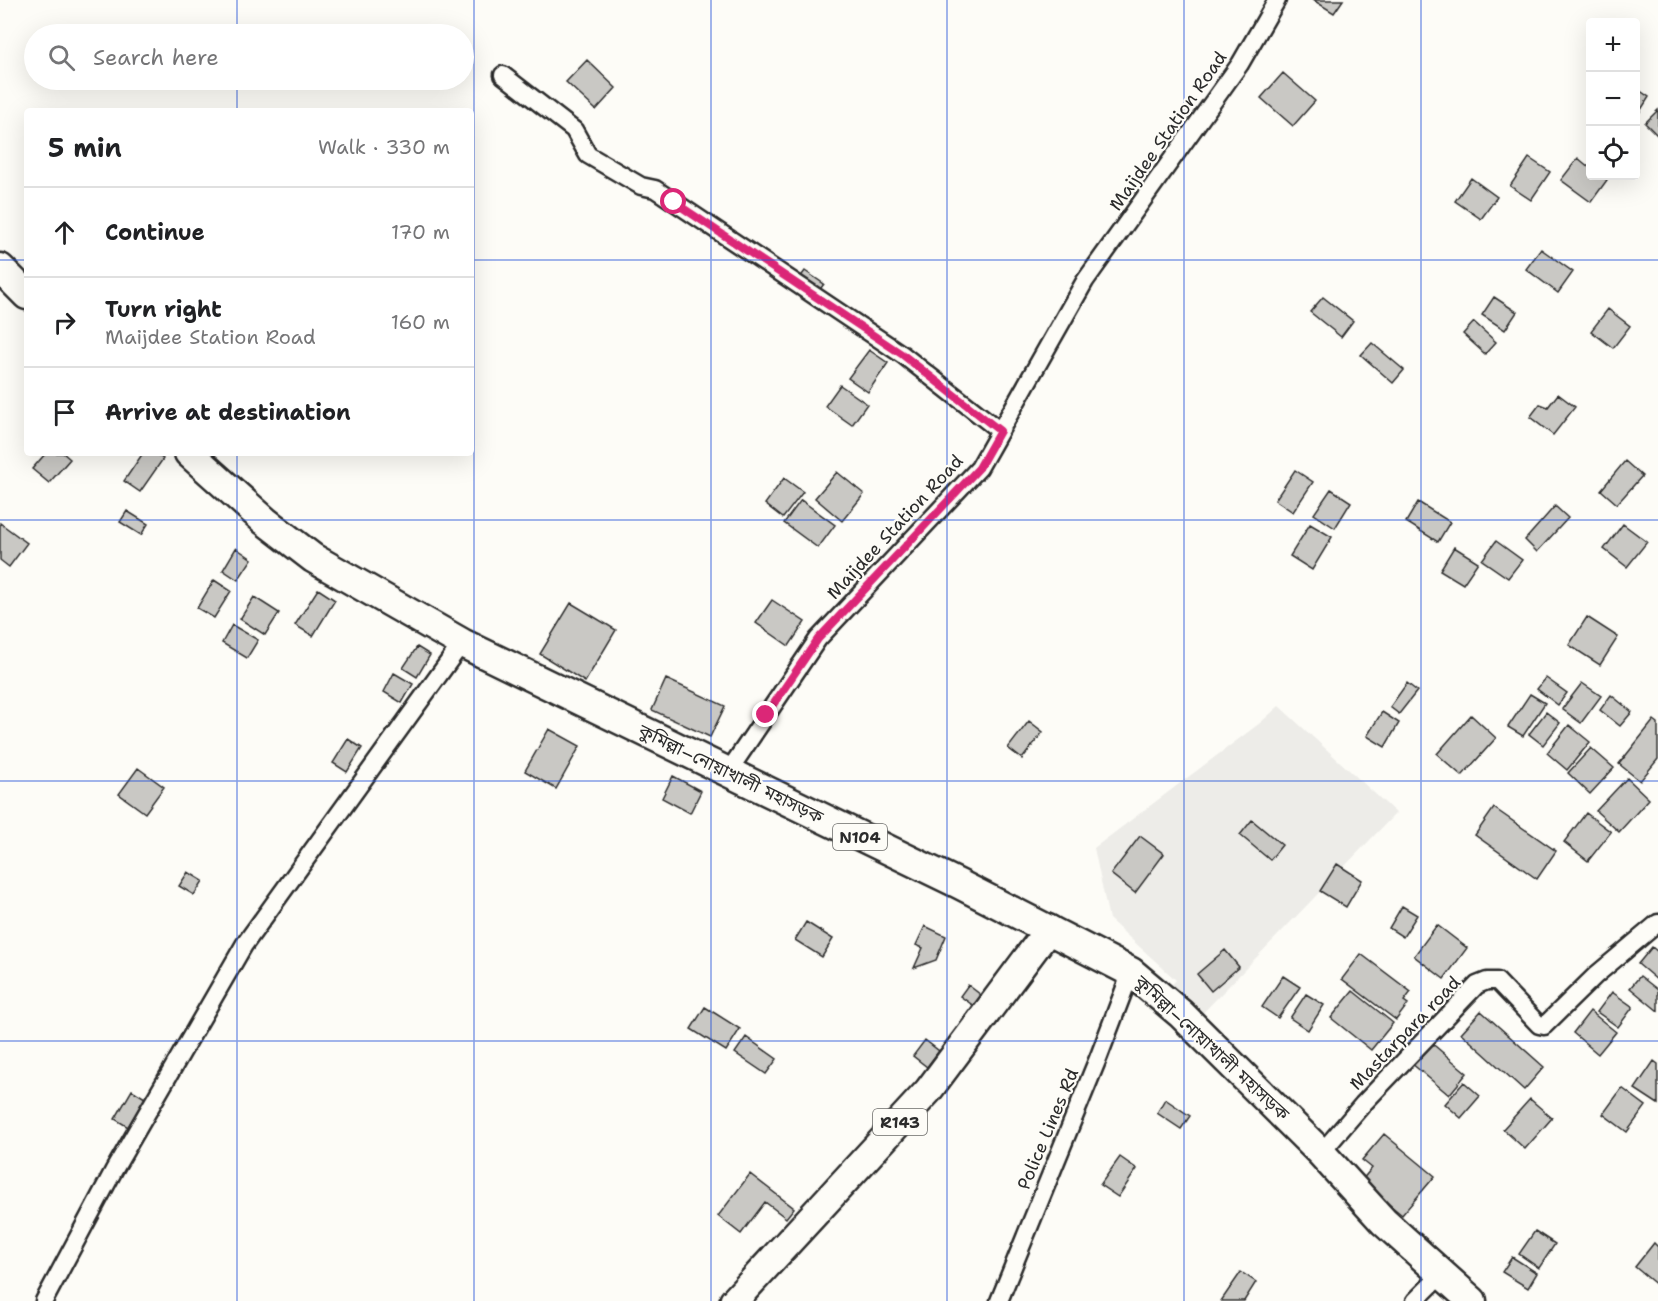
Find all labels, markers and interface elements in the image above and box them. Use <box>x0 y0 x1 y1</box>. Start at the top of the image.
map controls <box>1586 18 1640 180</box>
button: + <box>1586 18 1640 72</box>
search box <box>24 24 474 90</box>
icon: search <box>45 41 78 74</box>
text: Search here <box>93 43 219 72</box>
street label: Maijdee Station Road <box>1104 46 1232 216</box>
button: − <box>1586 72 1640 126</box>
button: locate <box>1586 126 1640 180</box>
text: 5 min <box>48 130 122 165</box>
text: Walk · 330 m <box>318 134 450 160</box>
route start <box>660 188 686 214</box>
icon: ahead <box>48 216 81 249</box>
text: Continue <box>105 218 205 247</box>
text: 170 m <box>391 219 450 245</box>
text: Turn right <box>105 295 222 324</box>
icon: right <box>48 306 81 339</box>
text: 160 m <box>391 309 450 335</box>
text: Maijdee Station Road <box>105 324 316 350</box>
icon: arrive <box>48 396 81 429</box>
text: Arrive at destination <box>105 398 351 427</box>
street label: Maijdee Station Road <box>822 449 968 605</box>
route end <box>752 701 778 727</box>
street label: কুমিল্লা–নোয়াখালী মহাসড়ক <box>634 718 828 829</box>
road number: N104 <box>833 824 887 850</box>
street label: কুমিল্লা–নোয়াখালী মহাসড়ক <box>1129 969 1295 1126</box>
street label: Mastarpara road <box>1344 971 1466 1095</box>
street label: Police Lines Rd <box>1012 1065 1084 1193</box>
road number: R143 <box>873 1109 927 1135</box>

